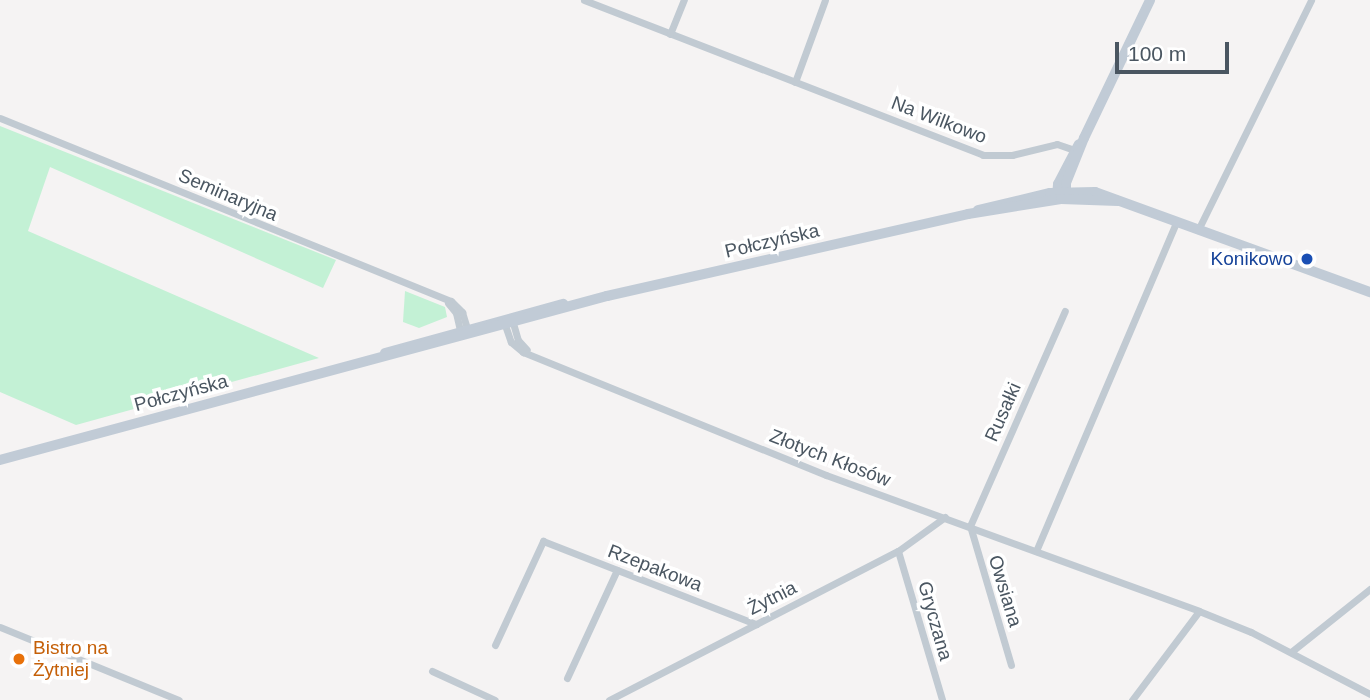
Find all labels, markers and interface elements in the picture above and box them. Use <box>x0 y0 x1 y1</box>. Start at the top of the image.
scale bar <box>1118 28 1232 72</box>
text: 100 m <box>1128 42 1186 65</box>
street label: Na Wilkowo <box>888 91 990 149</box>
street label: Seminaryjna <box>175 164 281 226</box>
street label: Połczyńska <box>723 219 821 263</box>
place label: Konikowo <box>1211 248 1293 270</box>
marker: Konikowo <box>1299 251 1315 267</box>
street label: Połczyńska <box>132 370 230 416</box>
street label: Rusałki <box>980 379 1026 445</box>
street label: Złotych Kłosów <box>766 424 894 492</box>
street label: Rzepakowa <box>605 540 705 596</box>
street label: Owsiana <box>983 552 1027 630</box>
street label: Żytnia <box>744 576 800 620</box>
street label: Gryczana <box>913 579 957 663</box>
place label: Bistro na Żytniej <box>33 637 108 681</box>
marker: Bistro na Żytniej <box>11 651 27 667</box>

